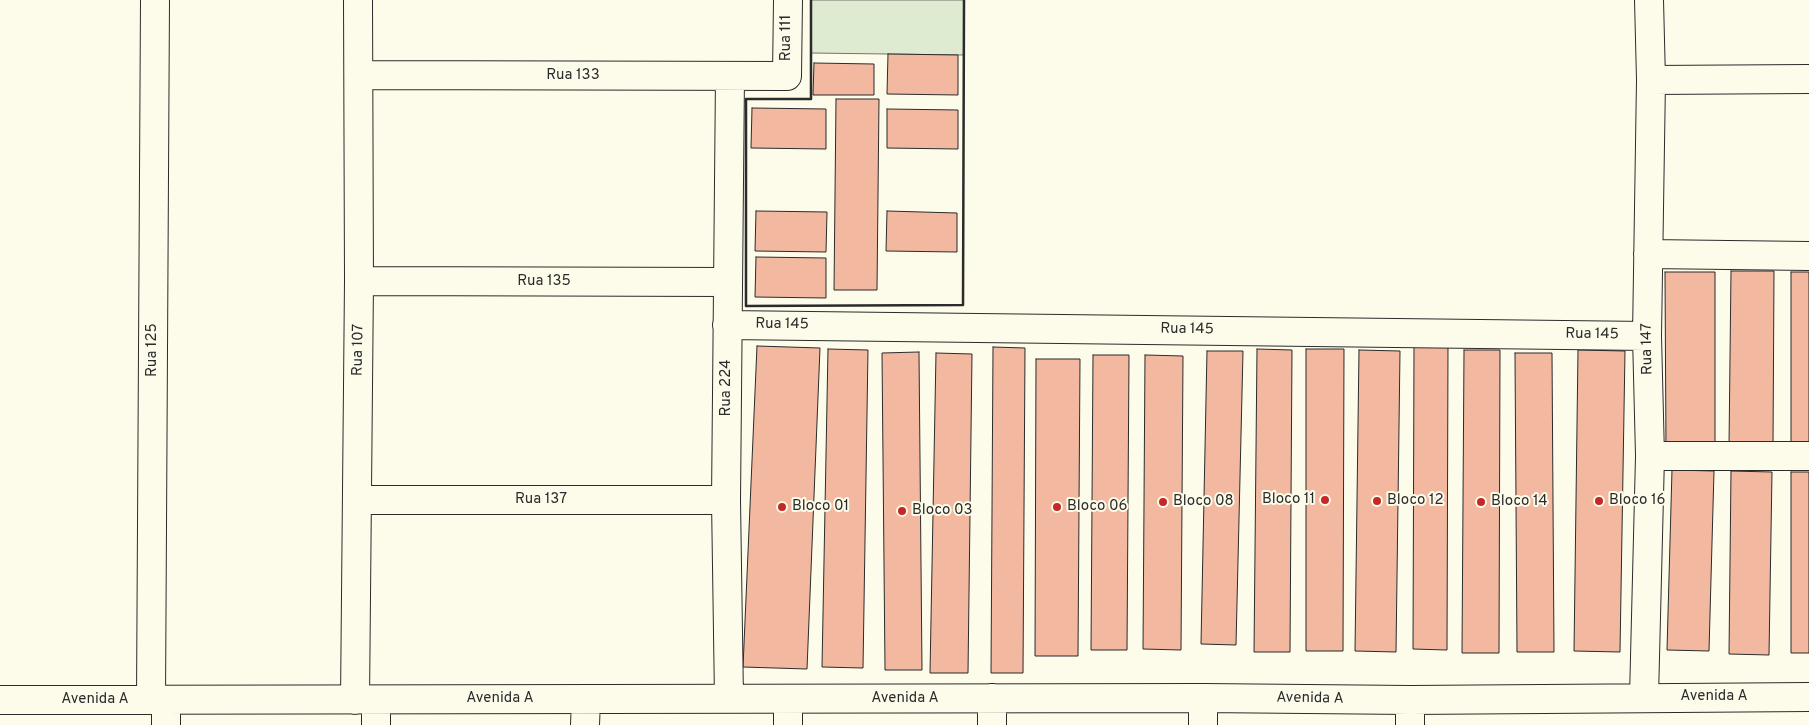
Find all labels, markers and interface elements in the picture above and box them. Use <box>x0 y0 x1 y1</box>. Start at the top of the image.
street label: Rua 111 <box>778 15 796 61</box>
street label: Rua 133 <box>546 67 600 85</box>
street label: Rua 135 <box>517 273 571 291</box>
street label: Rua 145 <box>755 316 809 334</box>
street label: Rua 145 <box>1160 321 1214 339</box>
street label: Rua 125 <box>144 323 162 377</box>
street label: Rua 147 <box>1639 323 1657 375</box>
street label: Rua 107 <box>350 324 368 376</box>
street label: Rua 145 <box>1565 326 1619 344</box>
street label: Rua 224 <box>718 359 736 417</box>
street label: Rua 137 <box>515 491 567 509</box>
place label: Bloco 11 <box>1262 491 1315 509</box>
place label: Bloco 12 <box>1387 492 1444 510</box>
place label: Bloco 16 <box>1609 492 1665 510</box>
place label: Bloco 08 <box>1173 493 1234 511</box>
place label: Bloco 14 <box>1491 493 1548 511</box>
marker: Bloco 11 <box>1319 494 1331 506</box>
marker: Bloco 12 <box>1371 495 1383 507</box>
marker: Bloco 16 <box>1593 495 1605 507</box>
marker: Bloco 08 <box>1157 496 1169 508</box>
marker: Bloco 14 <box>1475 496 1487 508</box>
place label: Bloco 01 <box>792 498 849 516</box>
place label: Bloco 06 <box>1067 498 1127 516</box>
marker: Bloco 01 <box>776 501 788 513</box>
marker: Bloco 06 <box>1051 501 1063 513</box>
place label: Bloco 03 <box>912 502 973 520</box>
marker: Bloco 03 <box>896 505 908 517</box>
street label: Avenida A <box>1680 688 1748 706</box>
street label: Avenida A <box>1276 689 1344 709</box>
street label: Avenida A <box>466 690 534 708</box>
street label: Avenida A <box>871 690 939 708</box>
street label: Avenida A <box>61 691 129 709</box>

